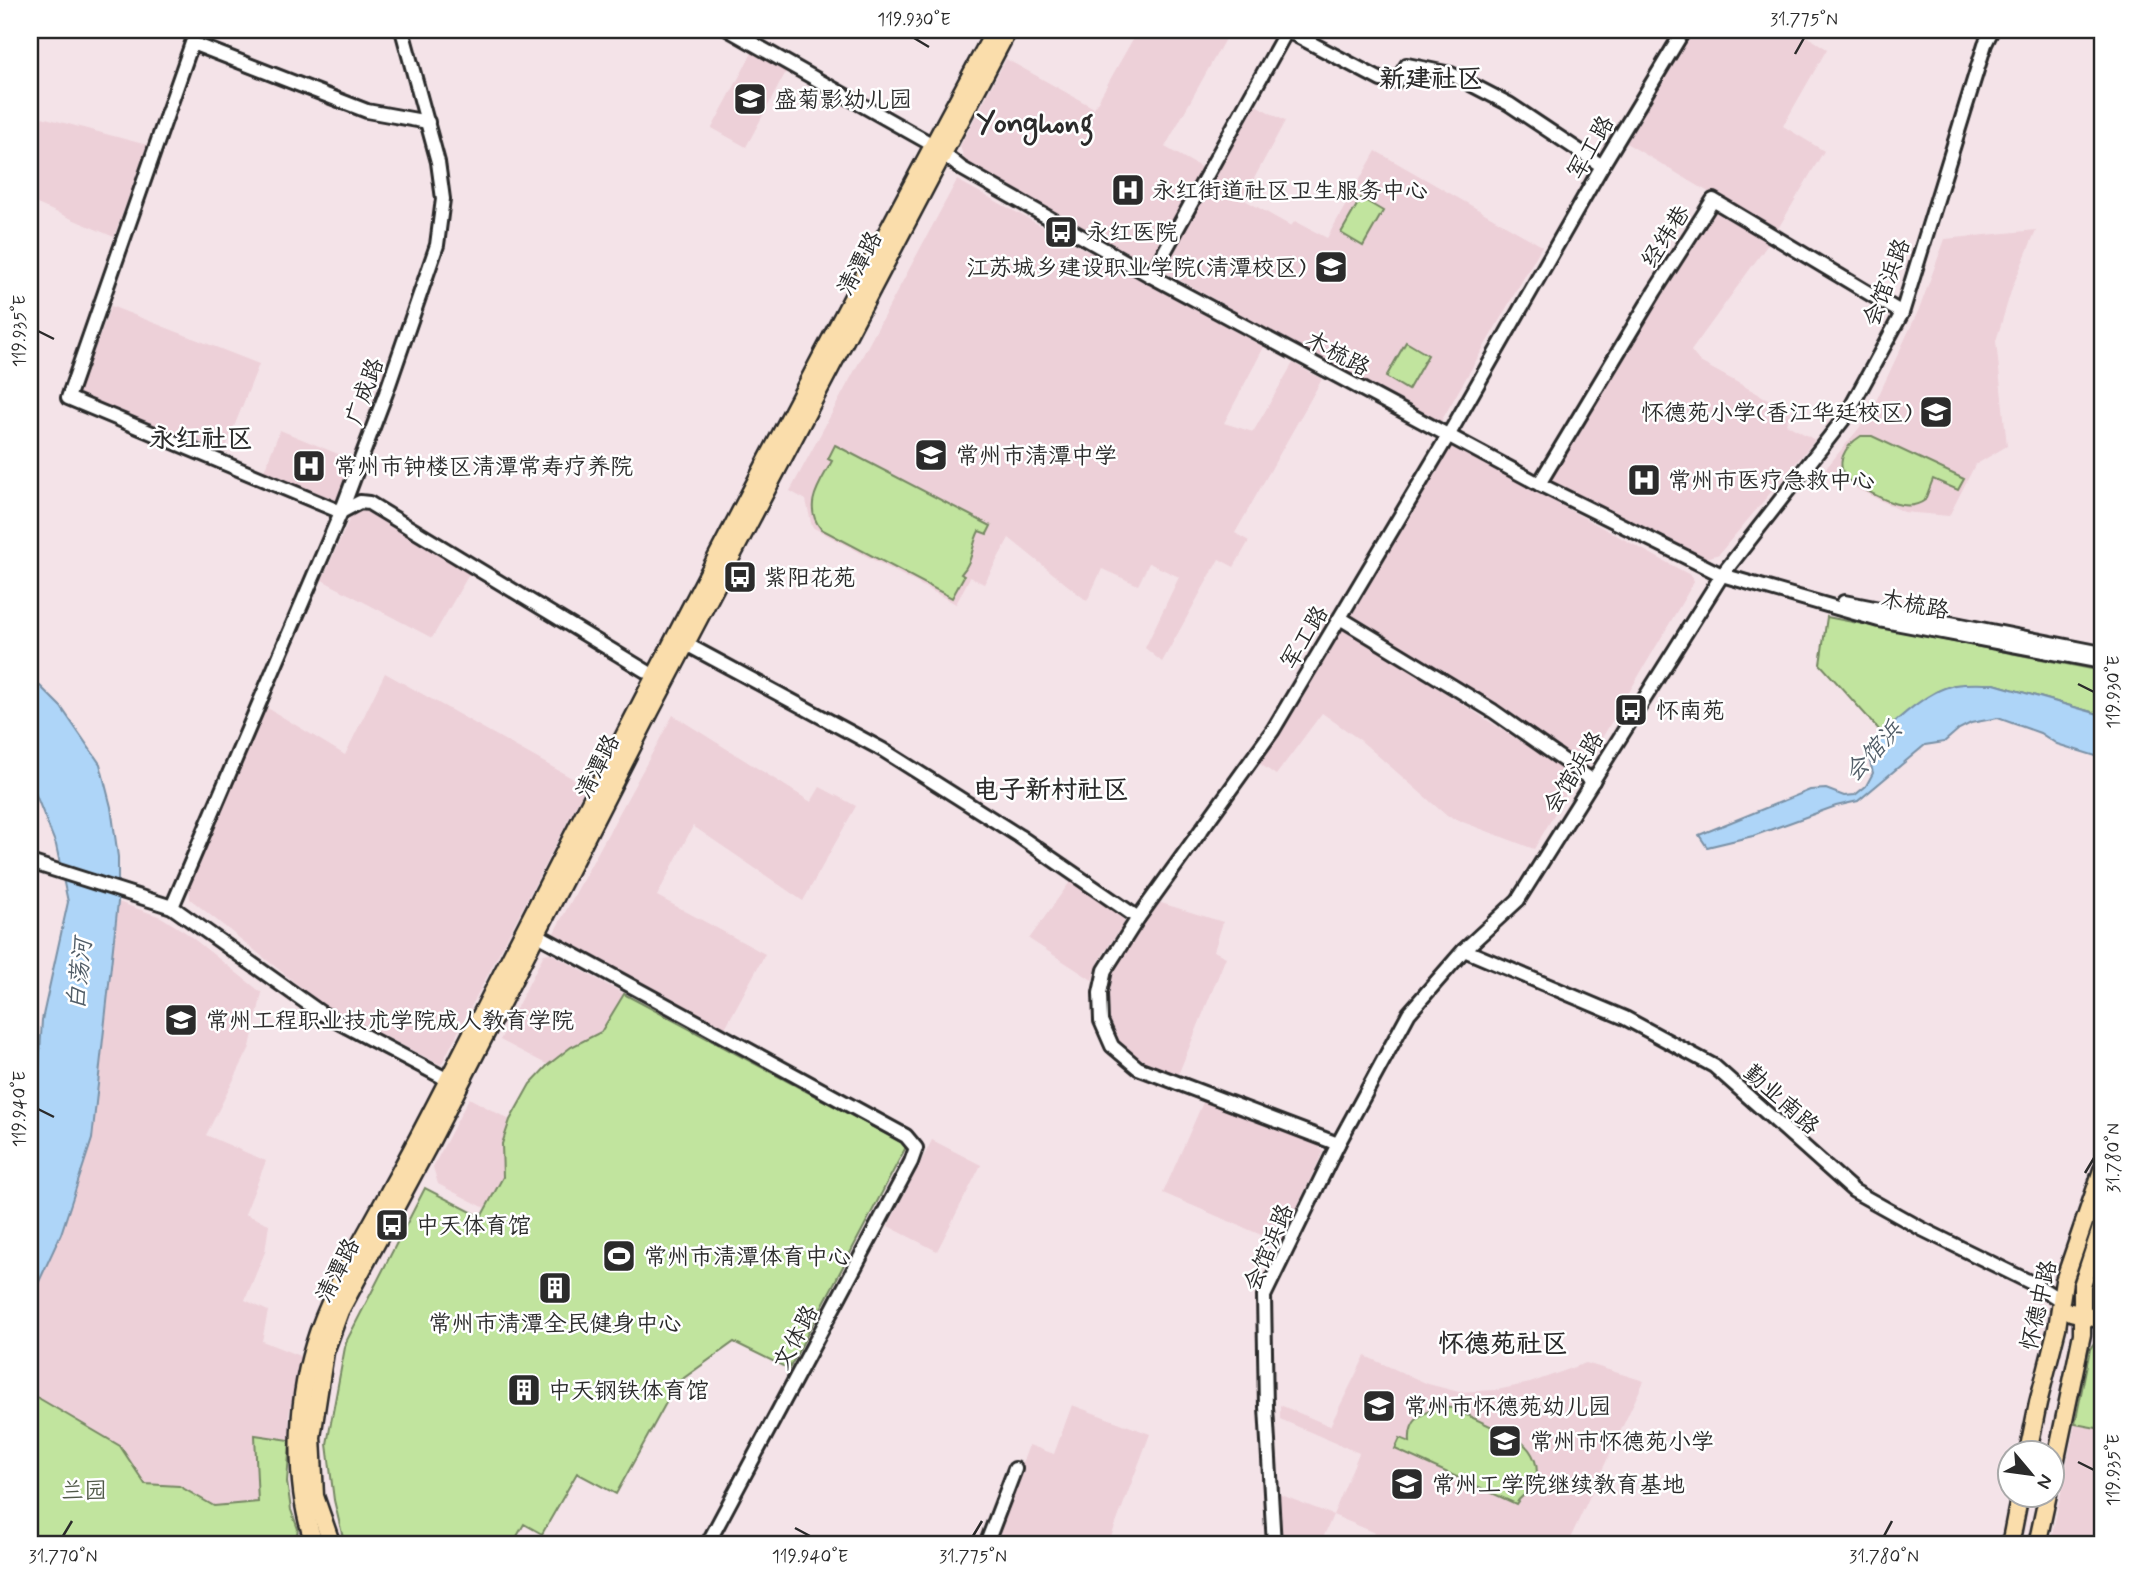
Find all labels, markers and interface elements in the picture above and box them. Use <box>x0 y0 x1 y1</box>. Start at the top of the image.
text: 119.930°E <box>877 8 951 32</box>
text: 31.775°N <box>1770 8 1838 32</box>
district label: 新建社区 <box>1379 63 1483 97</box>
school or university icon: 盛菊影幼儿园 <box>731 80 769 118</box>
place label: 盛菊影幼儿园 <box>774 86 912 116</box>
district label: Yonghong <box>976 104 1094 147</box>
street label: 军工路 <box>1561 111 1622 185</box>
hospital icon: 永红街道社区卫生服务中心 <box>1109 171 1147 209</box>
place label: 永红街道社区卫生服务中心 <box>1152 177 1428 207</box>
street label: 经纬巷 <box>1635 199 1699 274</box>
bus stop icon: 永红医院 <box>1042 213 1080 251</box>
place label: 永红医院 <box>1086 219 1178 249</box>
street label: 清潭路 <box>831 226 890 301</box>
street label: 会馆浜路 <box>1857 234 1918 331</box>
school or university icon: 江苏城乡建设职业学院(清潭校区) <box>1312 248 1350 286</box>
place label: 江苏城乡建设职业学院(清潭校区) <box>966 254 1306 284</box>
text: 119.935°E <box>8 295 32 367</box>
street label: 木梳路 <box>1300 325 1375 384</box>
street label: 广成路 <box>340 354 392 429</box>
school or university icon: 怀德苑小学(香江华廷校区) <box>1917 393 1955 431</box>
place label: 怀德苑小学(香江华廷校区) <box>1641 399 1912 429</box>
district label: 永红社区 <box>149 423 253 457</box>
school or university icon: 常州市清潭中学 <box>912 436 950 474</box>
place label: 常州市清潭中学 <box>956 442 1117 472</box>
hospital icon: 常州市钟楼区清潭常寿疗养院 <box>290 447 328 485</box>
place label: 常州市钟楼区清潭常寿疗养院 <box>334 453 633 483</box>
hospital icon: 常州市医疗急救中心 <box>1625 461 1663 499</box>
place label: 常州市医疗急救中心 <box>1668 467 1875 497</box>
bus stop icon: 紫阳花苑 <box>721 558 759 596</box>
place label: 紫阳花苑 <box>764 564 856 594</box>
street label: 木梳路 <box>1878 585 1951 627</box>
street label: 军工路 <box>1275 601 1336 675</box>
text: 119.930°E <box>2102 655 2126 729</box>
bus stop icon: 怀南苑 <box>1612 691 1650 729</box>
place label: 怀南苑 <box>1656 697 1725 727</box>
water label: 会馆浜 <box>1839 714 1910 789</box>
street label: 会馆浜路 <box>1538 726 1612 820</box>
street label: 清潭路 <box>570 729 628 804</box>
district label: 电子新村社区 <box>973 774 1129 808</box>
water label: 白荡河 <box>61 933 100 1012</box>
school or university icon: 常州工程职业技术学院成人教育学院 <box>162 1001 200 1039</box>
place label: 常州工程职业技术学院成人教育学院 <box>206 1007 574 1037</box>
street label: 勤业南路 <box>1736 1059 1825 1142</box>
text: 119.940°E <box>8 1071 32 1147</box>
text: 31.780°N <box>2102 1123 2126 1193</box>
street label: 会馆浜路 <box>1238 1200 1302 1296</box>
bus stop icon: 中天体育馆 <box>373 1206 411 1244</box>
place label: 中天体育馆 <box>416 1212 531 1242</box>
street label: 清潭路 <box>310 1233 368 1308</box>
sports icon: 常州市清潭体育中心 <box>600 1237 638 1275</box>
place label: 常州市清潭体育中心 <box>644 1243 851 1273</box>
street label: 怀德中路 <box>2015 1257 2065 1354</box>
building icon: 常州市清潭全民健身中心 <box>536 1269 574 1307</box>
street label: 文体路 <box>767 1300 826 1375</box>
place label: 常州市清潭全民健身中心 <box>429 1310 682 1340</box>
district label: 怀德苑社区 <box>1438 1328 1568 1362</box>
building icon: 中天钢铁体育馆 <box>505 1371 543 1409</box>
place label: 中天钢铁体育馆 <box>548 1377 709 1407</box>
school or university icon: 常州市怀德苑幼儿园 <box>1360 1387 1398 1425</box>
place label: 常州市怀德苑幼儿园 <box>1404 1393 1611 1423</box>
school or university icon: 常州市怀德苑小学 <box>1486 1422 1524 1460</box>
place label: 常州市怀德苑小学 <box>1530 1428 1714 1458</box>
text: 119.935°E <box>2102 1434 2126 1506</box>
north arrow <box>1996 1438 2066 1508</box>
school or university icon: 常州工学院继续教育基地 <box>1388 1465 1426 1503</box>
text: N <box>2031 1470 2059 1493</box>
place label: 常州工学院继续教育基地 <box>1432 1471 1685 1501</box>
park label: 兰园 <box>61 1477 107 1507</box>
text: 31.770°N <box>29 1545 97 1569</box>
text: 119.940°E <box>772 1545 848 1569</box>
text: 31.775°N <box>939 1545 1007 1569</box>
text: 31.780°N <box>1849 1545 1919 1569</box>

